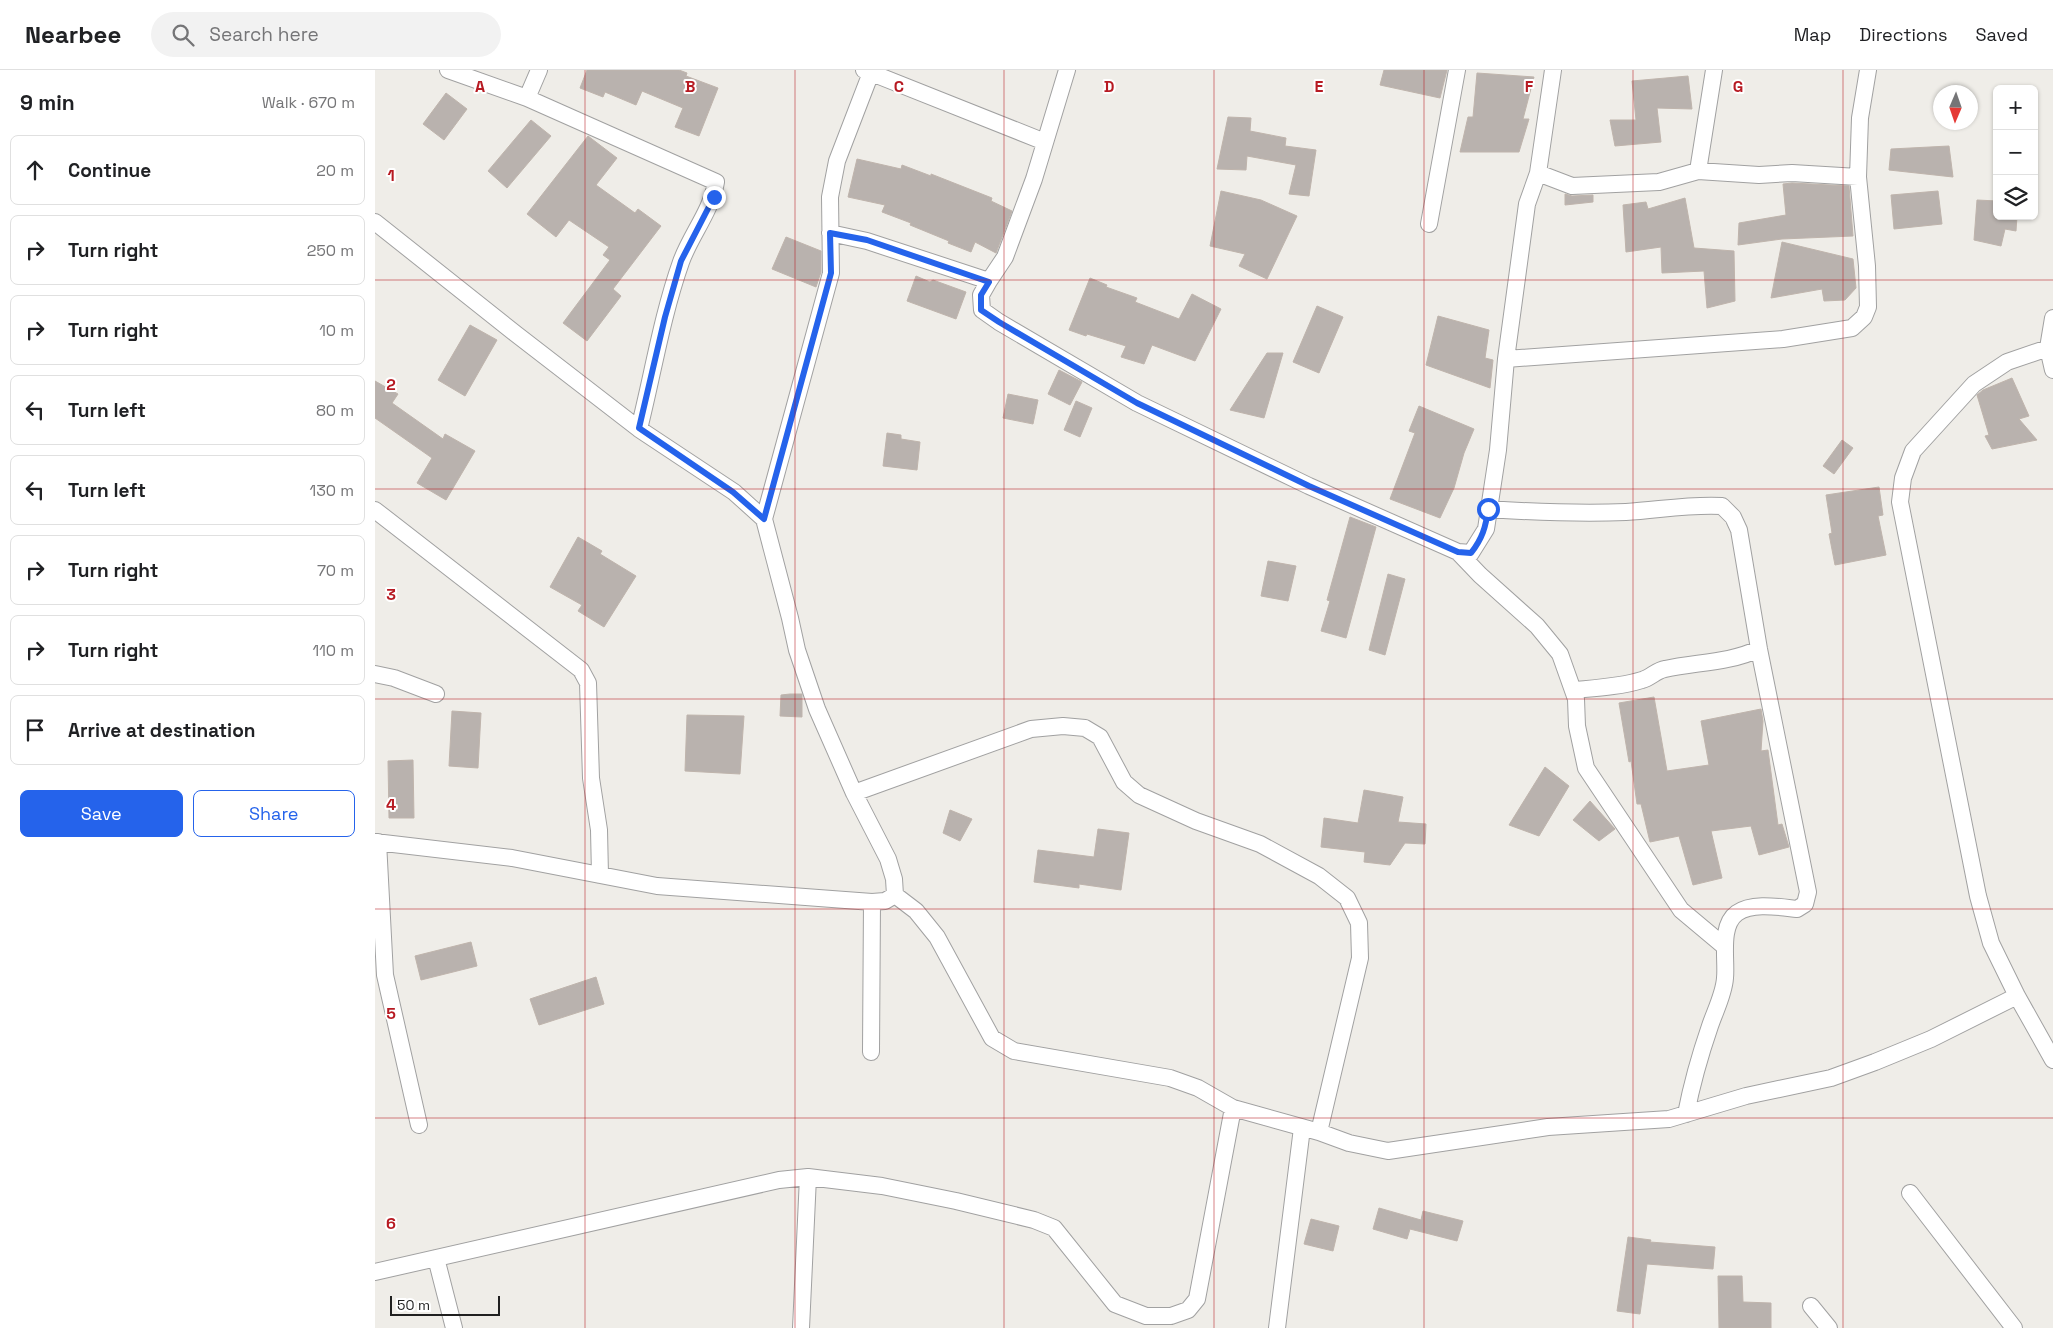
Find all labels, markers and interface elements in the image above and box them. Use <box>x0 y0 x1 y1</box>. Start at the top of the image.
search box <box>151 12 501 57</box>
text: Nearbee <box>25 19 121 50</box>
icon: search <box>169 21 197 49</box>
text: Search here <box>209 22 319 47</box>
text: Map <box>1794 23 1831 46</box>
text: Directions <box>1859 23 1948 46</box>
text: Saved <box>1976 23 2028 46</box>
text: A <box>475 76 485 97</box>
text: B <box>685 76 695 97</box>
text: C <box>894 76 904 97</box>
text: D <box>1104 76 1114 97</box>
text: E <box>1315 76 1324 97</box>
text: F <box>1525 76 1534 97</box>
text: G <box>1733 76 1743 97</box>
north arrow <box>1933 85 1978 130</box>
map controls <box>1993 85 2038 220</box>
button: + <box>1993 85 2038 130</box>
text: 9 min <box>20 89 75 116</box>
text: Walk · 670 m <box>262 92 355 113</box>
button: − <box>1993 130 2038 175</box>
icon: ahead <box>21 156 49 184</box>
text: Continue <box>68 158 151 183</box>
text: 20 m <box>316 160 354 181</box>
text: 1 <box>387 165 395 186</box>
button: layers <box>1993 175 2038 220</box>
route end <box>703 186 726 209</box>
icon: right <box>21 236 49 264</box>
text: Turn right <box>68 238 158 263</box>
text: 250 m <box>307 240 354 261</box>
icon: right <box>21 316 49 344</box>
text: Turn right <box>68 318 158 343</box>
text: 10 m <box>319 320 354 341</box>
text: 2 <box>386 374 396 395</box>
icon: left <box>21 396 49 424</box>
text: Turn left <box>68 398 146 423</box>
text: 80 m <box>316 400 354 421</box>
icon: left <box>21 476 49 504</box>
text: Turn left <box>68 478 146 503</box>
text: 130 m <box>310 480 354 501</box>
route start <box>1477 498 1500 521</box>
icon: right <box>21 556 49 584</box>
text: Turn right <box>68 558 158 583</box>
text: 70 m <box>317 560 354 581</box>
text: 3 <box>386 584 396 605</box>
icon: right <box>21 636 49 664</box>
text: Turn right <box>68 638 158 663</box>
text: 110 m <box>312 640 354 661</box>
icon: arrive <box>21 716 49 744</box>
text: Arrive at destination <box>68 718 256 743</box>
button: Save <box>20 790 183 837</box>
button: Share <box>193 790 355 837</box>
text: 4 <box>386 794 396 815</box>
text: 5 <box>386 1003 396 1024</box>
text: 6 <box>386 1213 396 1234</box>
scale bar <box>390 1293 500 1316</box>
text: 50 m <box>397 1296 430 1314</box>

